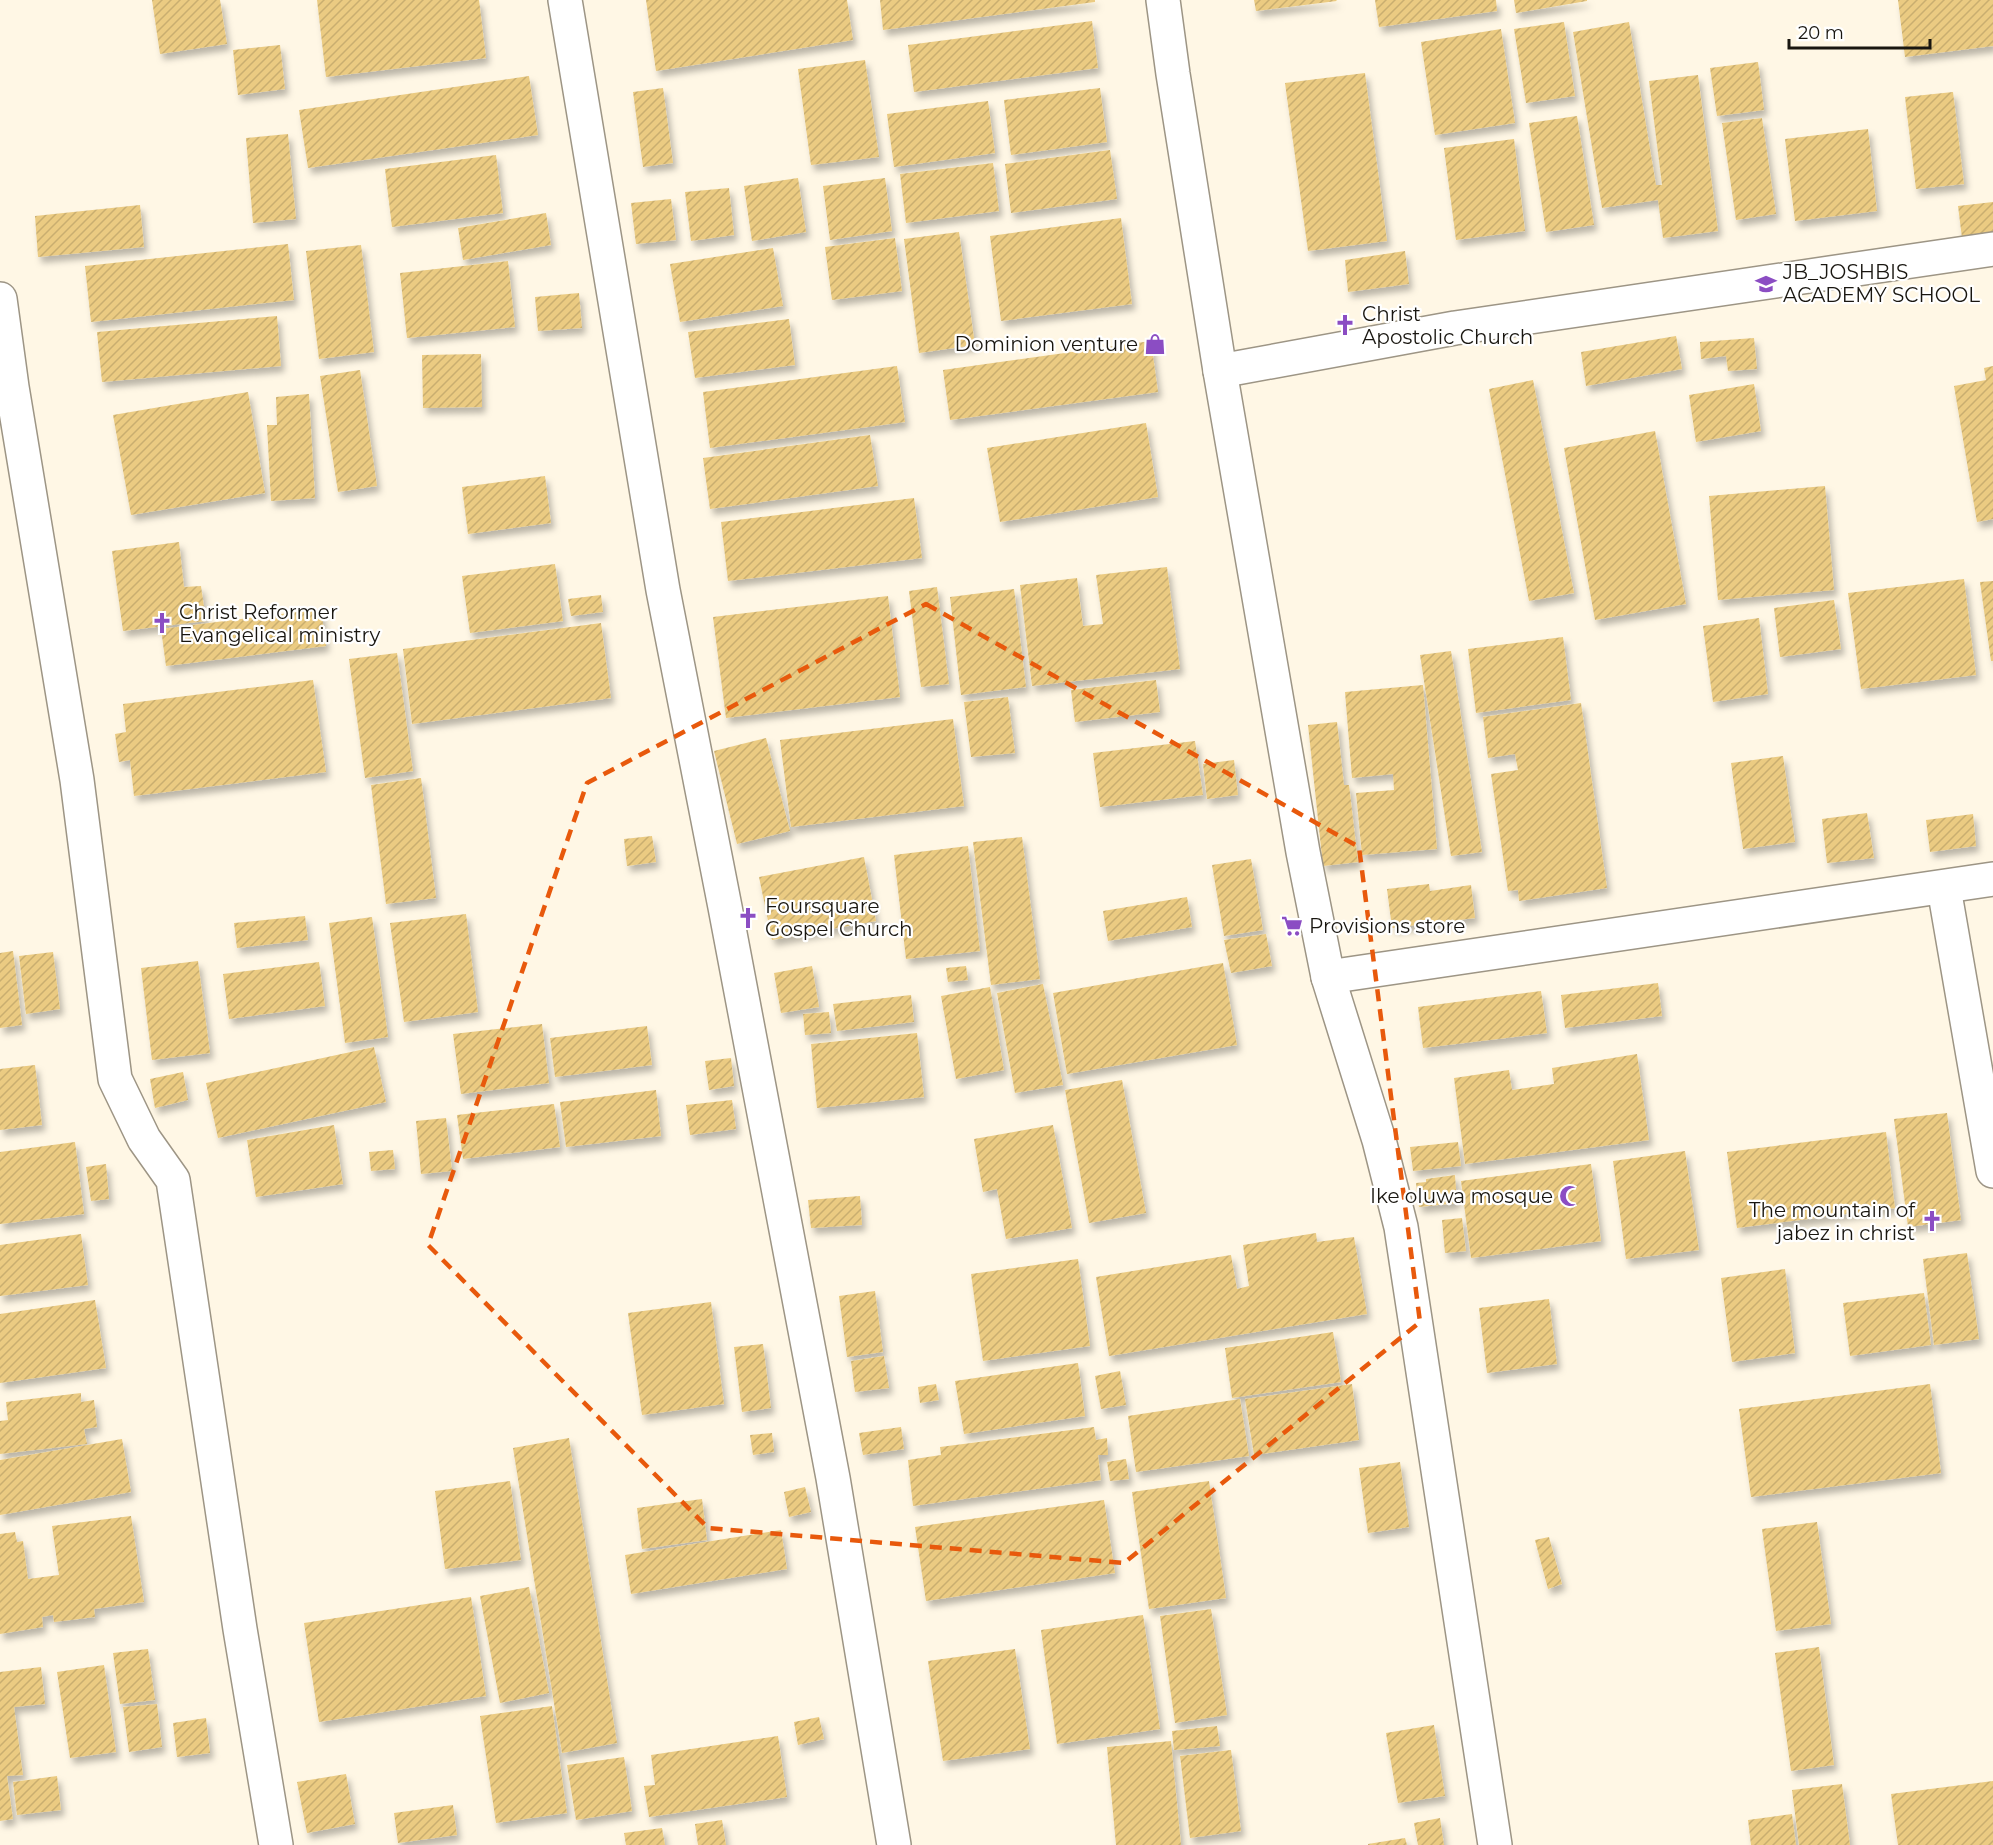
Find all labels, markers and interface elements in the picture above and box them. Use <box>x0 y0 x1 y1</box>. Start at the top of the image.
scale bar <box>1789 12 1930 50</box>
text: 20 m <box>1798 22 1844 44</box>
place label: JB_JOSHBIS ACADEMY SCHOOL <box>1782 260 1980 307</box>
school or university icon: JB_JOSHBIS ACADEMY SCHOOL <box>1754 272 1778 296</box>
place label: Christ Apostolic Church <box>1362 302 1533 349</box>
church icon: Christ Apostolic Church <box>1333 313 1357 337</box>
place label: Dominion venture <box>955 332 1138 356</box>
shop icon: Dominion venture <box>1143 332 1167 356</box>
place label: Christ Reformer Evangelical ministry <box>179 600 380 647</box>
church icon: Christ Reformer Evangelical ministry <box>150 611 174 635</box>
place label: Foursquare Gospel Church <box>765 894 913 941</box>
church icon: Foursquare Gospel Church <box>736 906 760 930</box>
supermarket icon: Provisions store <box>1280 914 1304 938</box>
place label: Provisions store <box>1309 914 1465 938</box>
place label: Ike oluwa mosque <box>1370 1184 1553 1208</box>
mosque icon: Ike oluwa mosque <box>1558 1184 1582 1208</box>
place label: The mountain of jabez in christ <box>1749 1198 1916 1245</box>
church icon: The mountain of jabez in christ <box>1920 1209 1944 1233</box>

